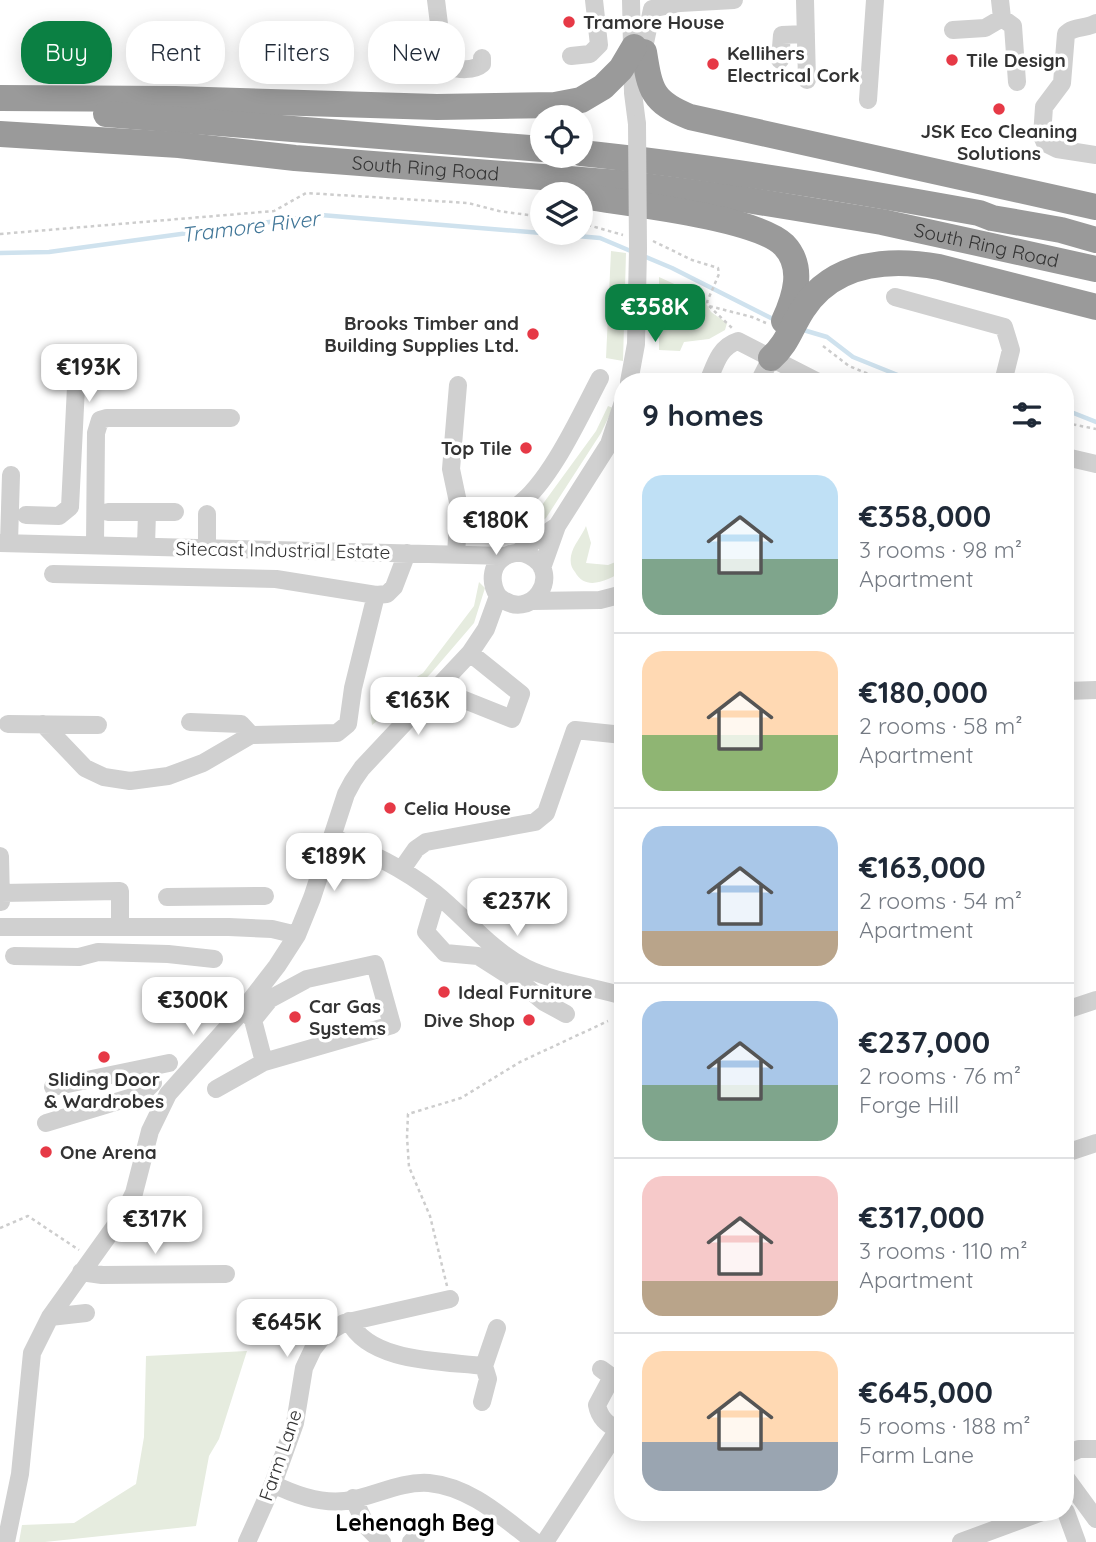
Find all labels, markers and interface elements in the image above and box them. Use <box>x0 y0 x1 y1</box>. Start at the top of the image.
place label: Tramore House <box>583 10 724 34</box>
marker: Tramore House <box>561 14 577 30</box>
chip: Buy <box>21 21 112 84</box>
chip: Rent <box>126 21 225 84</box>
chip: Filters <box>239 21 354 84</box>
chip: New <box>368 21 465 84</box>
place label: Kellihers Electrical Cork <box>727 41 860 87</box>
place label: Tile Design <box>966 48 1066 72</box>
marker: Tile Design <box>944 52 960 68</box>
marker: Kellihers Electrical Cork <box>705 56 721 72</box>
marker: JSK Eco Cleaning Solutions <box>991 101 1007 117</box>
map controls <box>530 105 593 245</box>
button: locate <box>530 105 593 168</box>
place label: JSK Eco Cleaning Solutions <box>921 119 1077 165</box>
street label: South Ring Road <box>351 150 500 186</box>
button: layers <box>530 182 593 245</box>
water label: Tramore River <box>180 204 323 247</box>
street label: South Ring Road <box>912 217 1061 272</box>
pin: €358K <box>606 284 704 344</box>
text: €358K <box>621 292 689 321</box>
place label: Brooks Timber and Building Supplies Ltd. <box>324 311 519 357</box>
marker: Brooks Timber and Building Supplies Ltd. <box>525 326 541 342</box>
pin: €193K <box>40 344 138 404</box>
text: €193K <box>57 352 121 381</box>
text: 9 homes <box>642 396 764 434</box>
icon: filters <box>1008 396 1046 434</box>
place label: Top Tile <box>441 436 512 460</box>
marker: Top Tile <box>518 440 534 456</box>
text: €358,000 <box>859 497 991 535</box>
pin: €180K <box>447 498 545 557</box>
icon: home <box>698 503 782 587</box>
text: €180K <box>463 505 529 534</box>
text: 3 rooms · 98 m² <box>859 535 1022 564</box>
street label: Sitecast Industrial Estate <box>175 536 391 564</box>
text: Apartment <box>859 564 973 593</box>
text: €180,000 <box>859 673 988 711</box>
pin: €163K <box>369 678 467 737</box>
icon: home <box>698 679 782 763</box>
text: €163K <box>386 685 450 714</box>
text: 2 rooms · 58 m² <box>859 711 1022 740</box>
text: Apartment <box>859 740 973 769</box>
place label: Celia House <box>404 796 511 820</box>
marker: Celia House <box>382 800 398 816</box>
pin: €189K <box>285 834 383 893</box>
text: €189K <box>302 841 366 870</box>
text: €163,000 <box>859 848 986 886</box>
icon: home <box>698 854 782 938</box>
pin: €237K <box>468 878 566 938</box>
text: €237K <box>483 886 551 915</box>
text: 2 rooms · 54 m² <box>859 886 1022 915</box>
text: Apartment <box>859 915 973 944</box>
pin: €300K <box>144 978 242 1037</box>
place label: Ideal Furniture <box>458 980 592 1004</box>
marker: Ideal Furniture <box>436 984 452 1000</box>
text: €300K <box>158 985 228 1014</box>
place label: Car Gas Systems <box>309 994 386 1040</box>
place label: Dive Shop <box>424 1008 515 1032</box>
marker: Car Gas Systems <box>287 1009 303 1025</box>
marker: Dive Shop <box>521 1012 537 1028</box>
text: €237,000 <box>859 1023 990 1061</box>
icon: home <box>698 1029 782 1113</box>
marker: Sliding Door & Wardrobes <box>96 1049 112 1065</box>
text: 2 rooms · 76 m² <box>859 1061 1021 1090</box>
place label: Sliding Door & Wardrobes <box>44 1067 164 1113</box>
text: Forge Hill <box>859 1090 959 1119</box>
place label: One Arena <box>60 1140 157 1164</box>
marker: One Arena <box>38 1144 54 1160</box>
pin: €317K <box>106 1196 204 1256</box>
text: €317,000 <box>859 1198 985 1236</box>
text: €317K <box>123 1204 187 1233</box>
icon: home <box>698 1204 782 1288</box>
text: 3 rooms · 110 m² <box>859 1236 1028 1265</box>
text: Apartment <box>859 1265 973 1294</box>
pin: €645K <box>238 1300 336 1359</box>
text: €645K <box>253 1307 321 1336</box>
text: €645,000 <box>859 1373 993 1411</box>
icon: home <box>698 1379 782 1463</box>
street label: Farm Lane <box>253 1406 307 1504</box>
text: 5 rooms · 188 m² <box>859 1411 1031 1440</box>
text: Farm Lane <box>859 1440 974 1469</box>
district label: Lehenagh Beg <box>335 1508 495 1537</box>

